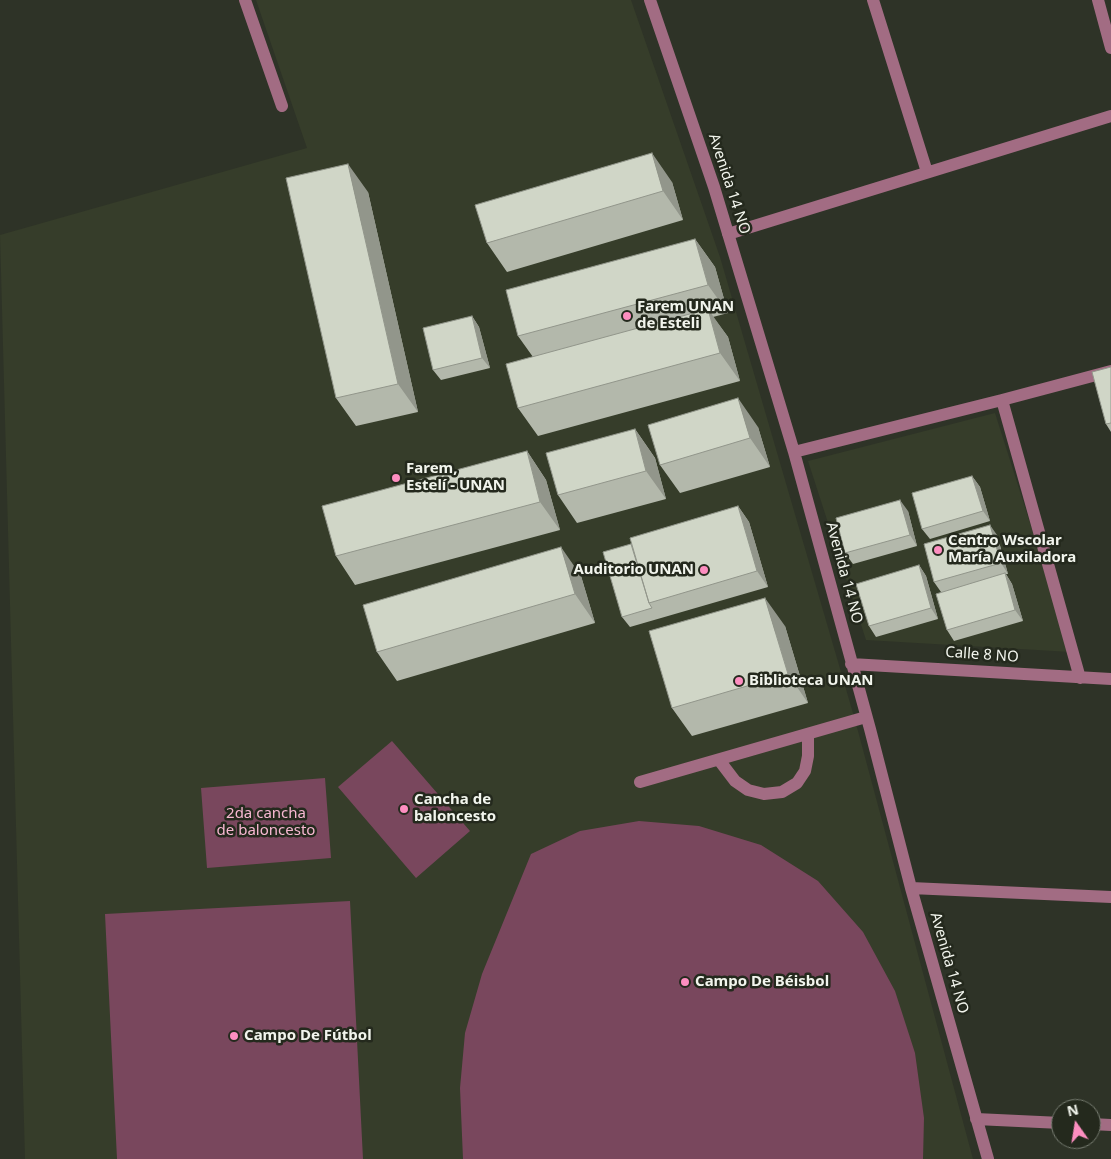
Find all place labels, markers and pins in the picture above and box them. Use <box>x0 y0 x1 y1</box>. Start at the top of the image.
place label: Farem UNAN de Esteli <box>637 298 734 333</box>
marker: Farem UNAN de Esteli <box>621 310 633 322</box>
place label: Farem, Estelí - UNAN <box>406 460 505 495</box>
marker: Farem, Estelí - UNAN <box>390 472 402 484</box>
place label: Centro Wscolar María Auxiladora <box>948 532 1076 567</box>
marker: Centro Wscolar María Auxiladora <box>932 544 944 556</box>
place label: Auditorio UNAN <box>573 561 694 579</box>
marker: Auditorio UNAN <box>698 564 710 576</box>
place label: Biblioteca UNAN <box>749 672 873 690</box>
marker: Biblioteca UNAN <box>733 675 745 687</box>
place label: Cancha de baloncesto <box>414 791 496 826</box>
marker: Cancha de baloncesto <box>398 803 410 815</box>
place label: Campo De Béisbol <box>695 973 829 991</box>
marker: Campo De Béisbol <box>679 976 691 988</box>
place label: Campo De Fútbol <box>244 1027 372 1045</box>
marker: Campo De Fútbol <box>228 1030 240 1042</box>

